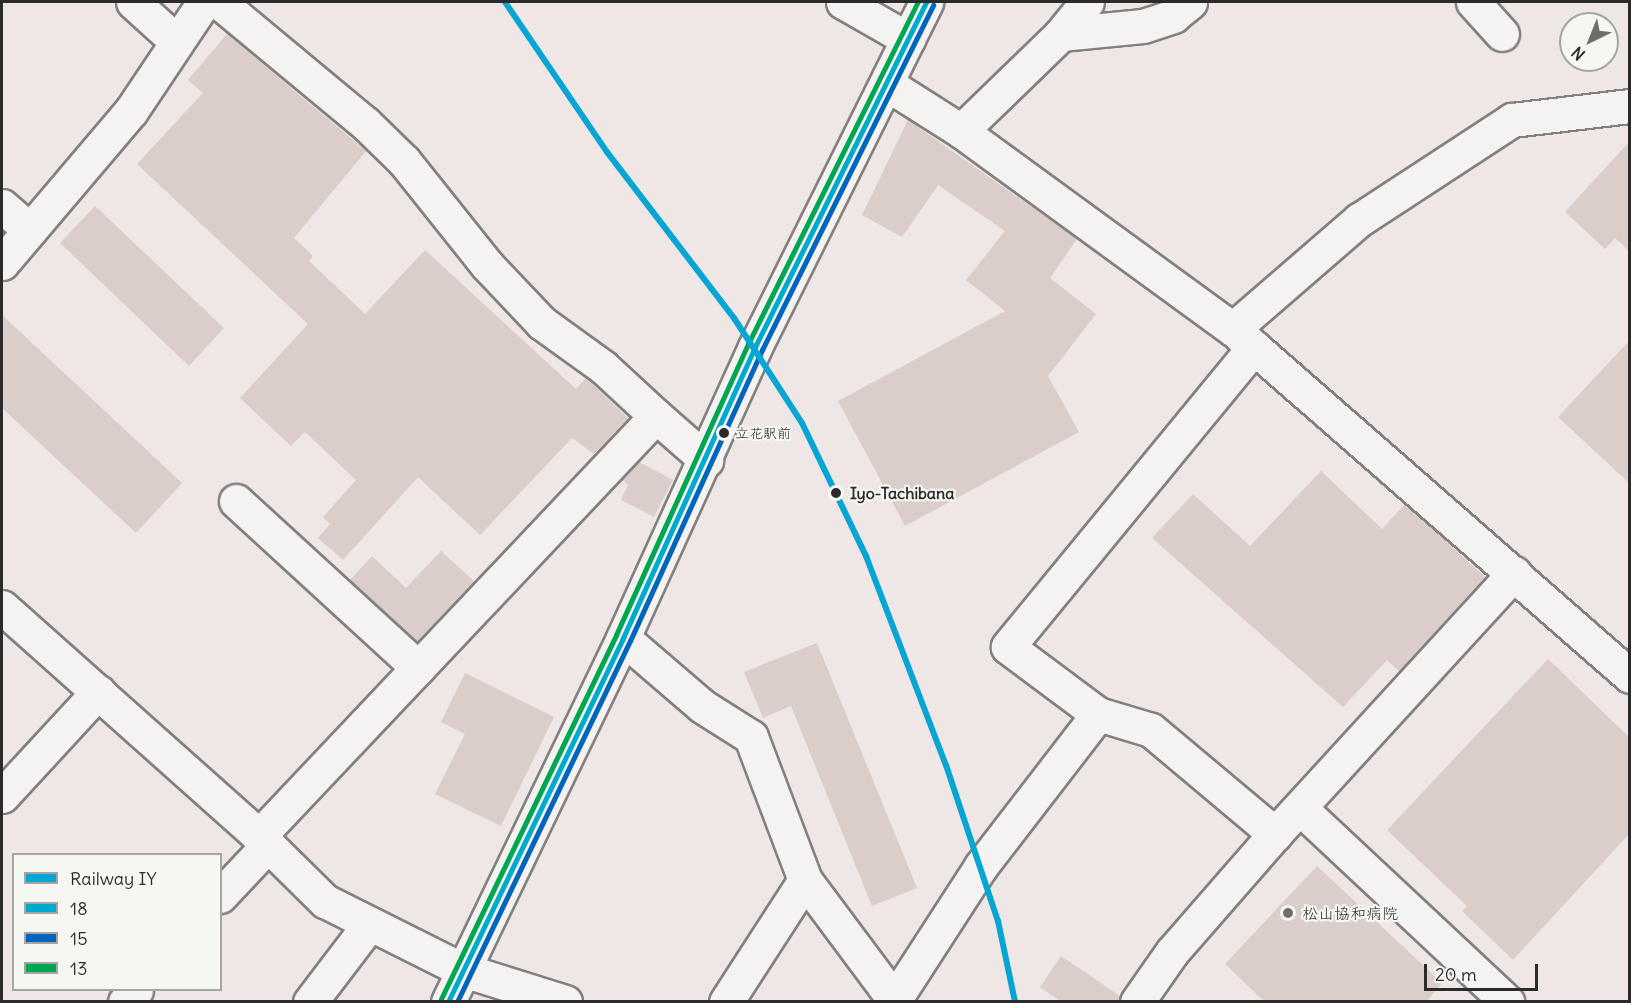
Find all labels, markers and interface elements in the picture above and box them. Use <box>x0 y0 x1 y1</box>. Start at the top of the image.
north arrow <box>1559 12 1619 72</box>
text: N <box>1567 43 1589 65</box>
place label: 立花駅前 <box>735 425 791 441</box>
marker: 立花駅前 <box>718 427 730 439</box>
place label: Iyo-Tachibana <box>850 483 954 503</box>
marker: Iyo-Tachibana <box>827 484 845 502</box>
legend <box>12 853 222 991</box>
text: Railway IY <box>70 867 156 890</box>
text: 18 <box>70 897 88 920</box>
place label: 松山協和病院 <box>1302 903 1398 923</box>
marker: 松山協和病院 <box>1279 904 1297 922</box>
text: 15 <box>70 927 88 950</box>
scale bar <box>1427 952 1541 990</box>
text: 13 <box>70 957 87 980</box>
text: 20 m <box>1435 963 1477 986</box>

